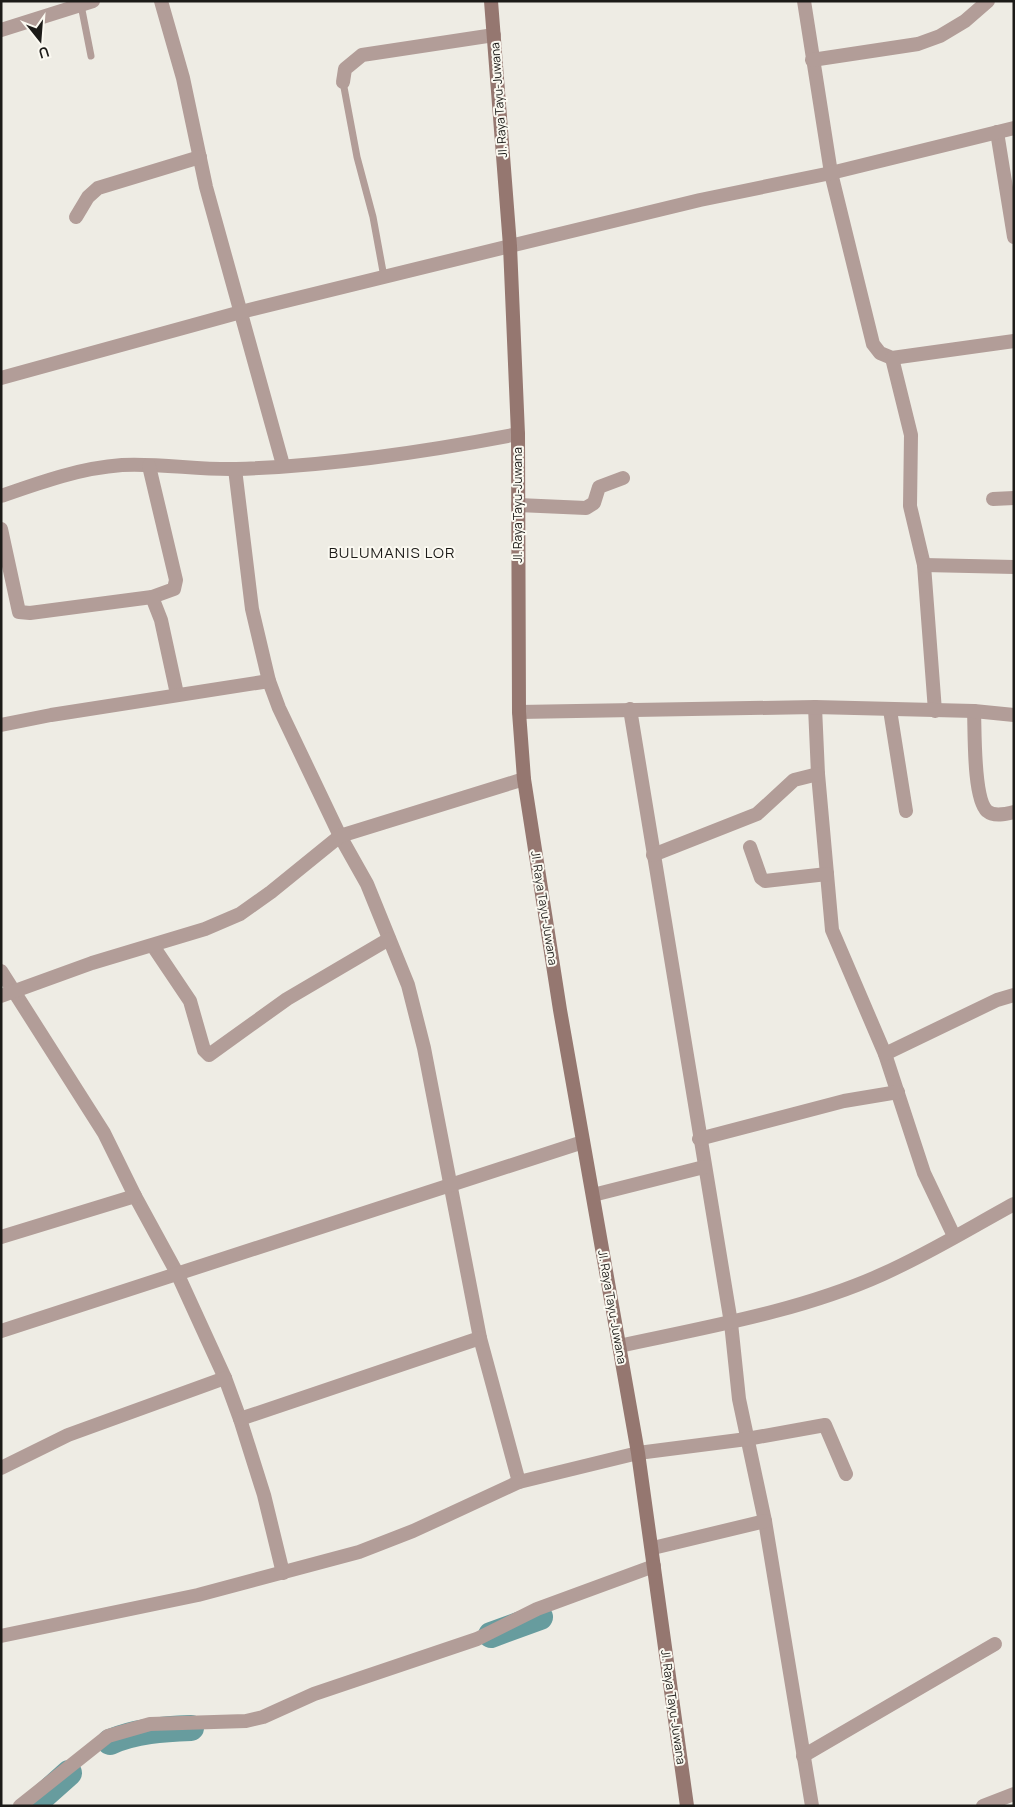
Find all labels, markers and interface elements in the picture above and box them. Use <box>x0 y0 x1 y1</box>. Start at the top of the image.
north arrow <box>15 15 65 65</box>
text: U <box>36 42 52 63</box>
street label: Jl. Raya Tayu-Juwana <box>486 42 511 158</box>
street label: Jl. Raya Tayu-Juwana <box>509 447 526 563</box>
district label: BULUMANIS LOR <box>329 542 455 563</box>
street label: Jl. Raya Tayu-Juwana <box>527 849 562 966</box>
street label: Jl. Raya Tayu-Juwana <box>594 1249 631 1365</box>
street label: Jl. Raya Tayu-Juwana <box>657 1649 690 1765</box>

